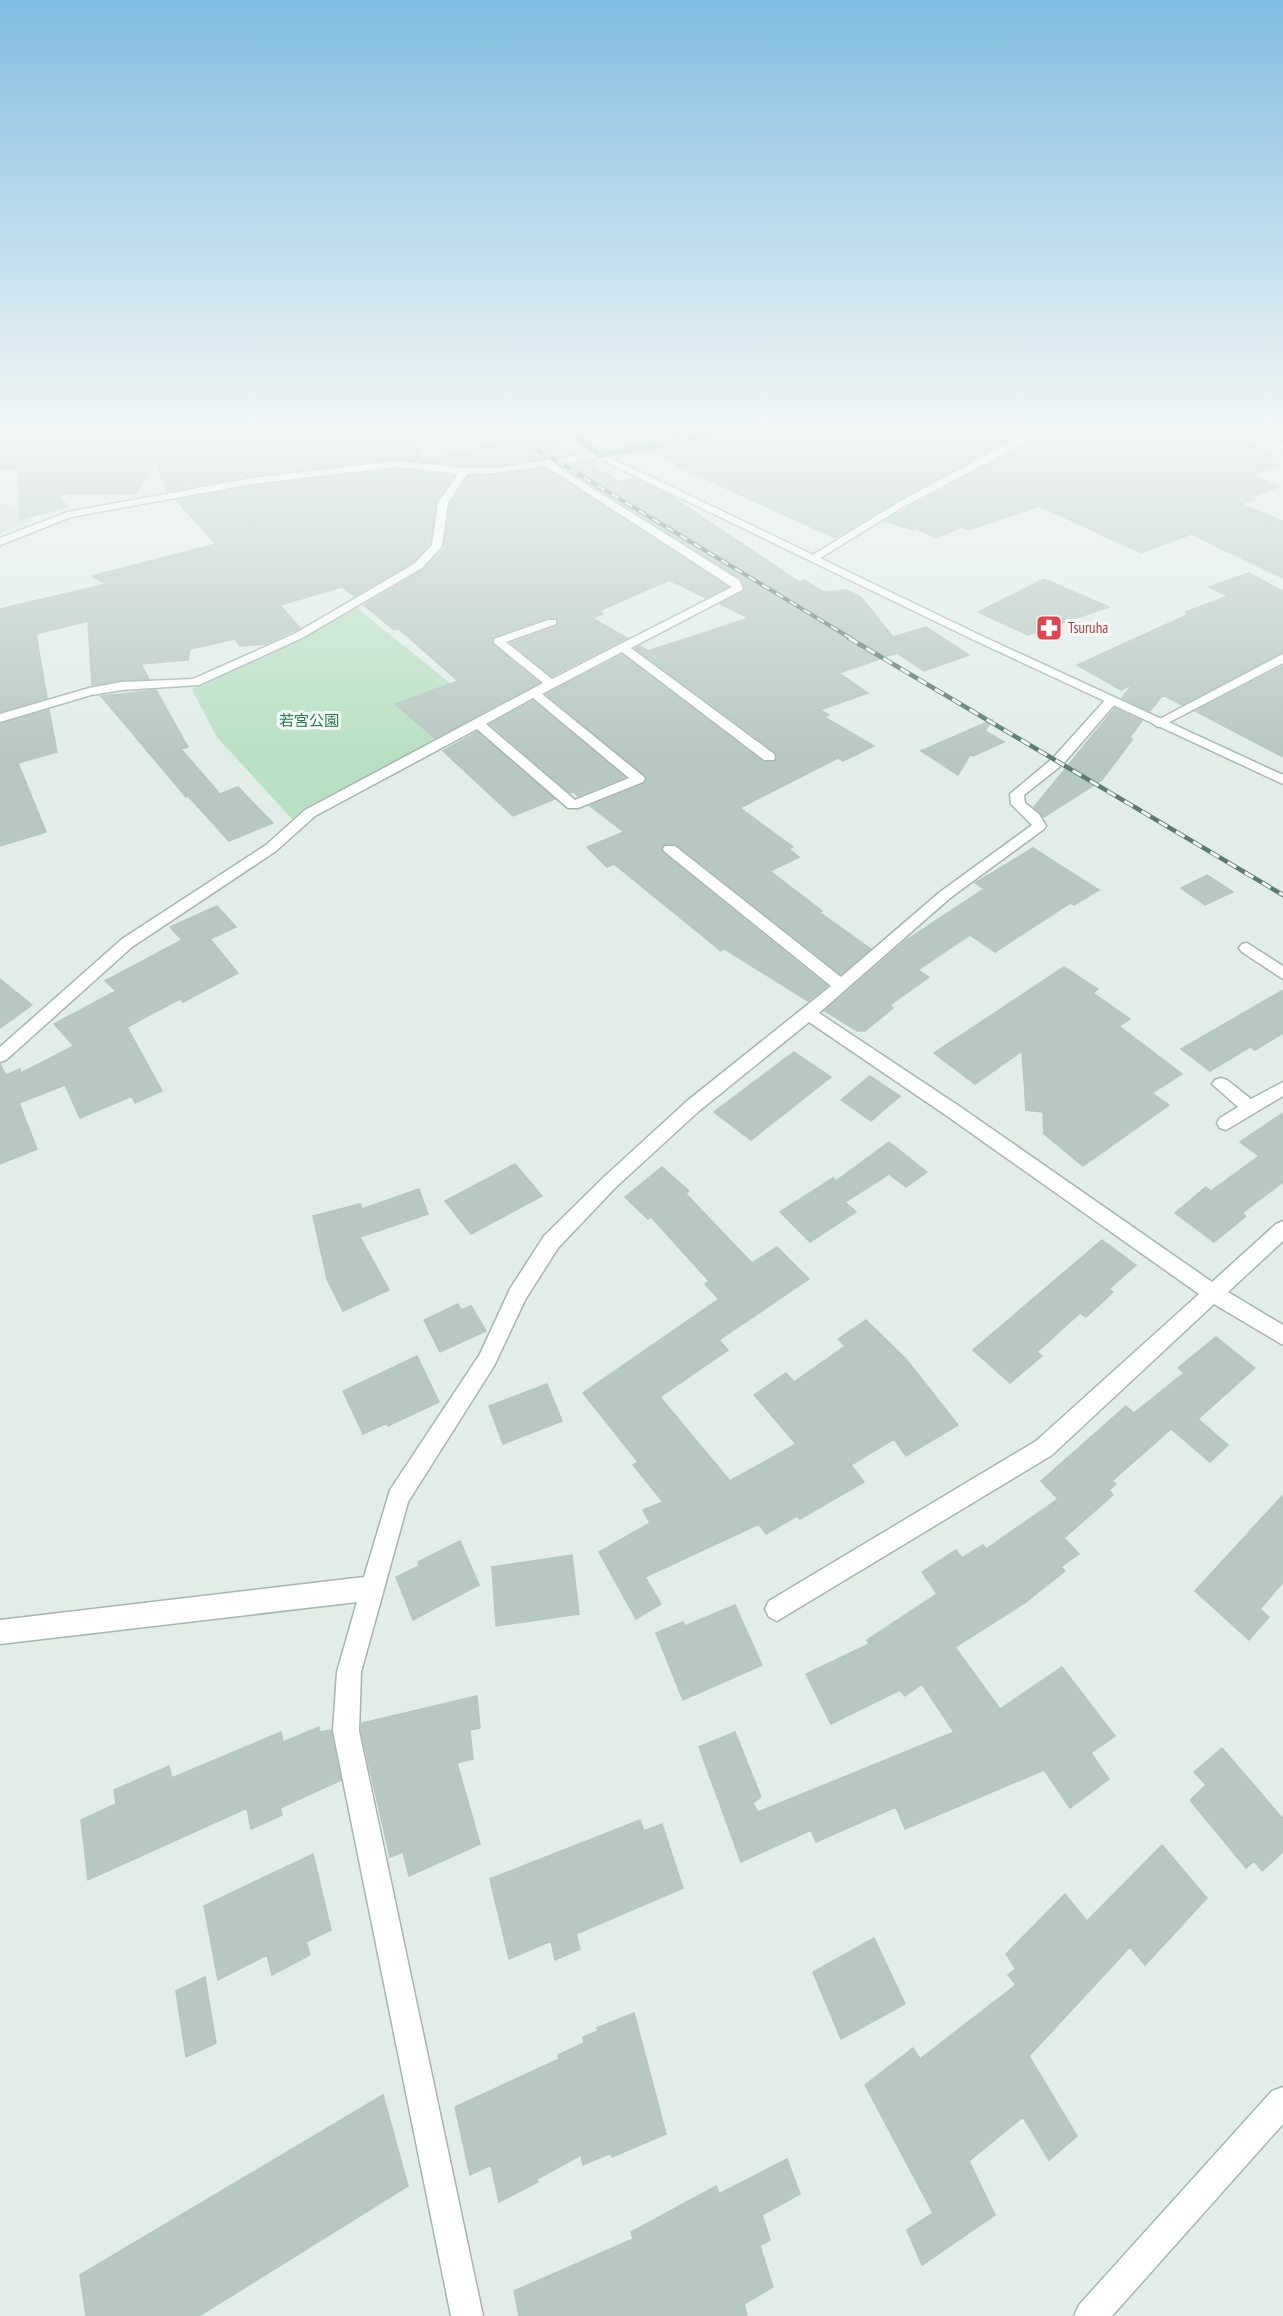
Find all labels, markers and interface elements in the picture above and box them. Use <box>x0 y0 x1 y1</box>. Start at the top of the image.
pharmacy icon: Tsuruha <box>1034 613 1064 643</box>
place label: Tsuruha <box>1068 618 1108 637</box>
park label: 若宮公園 <box>279 711 339 730</box>

